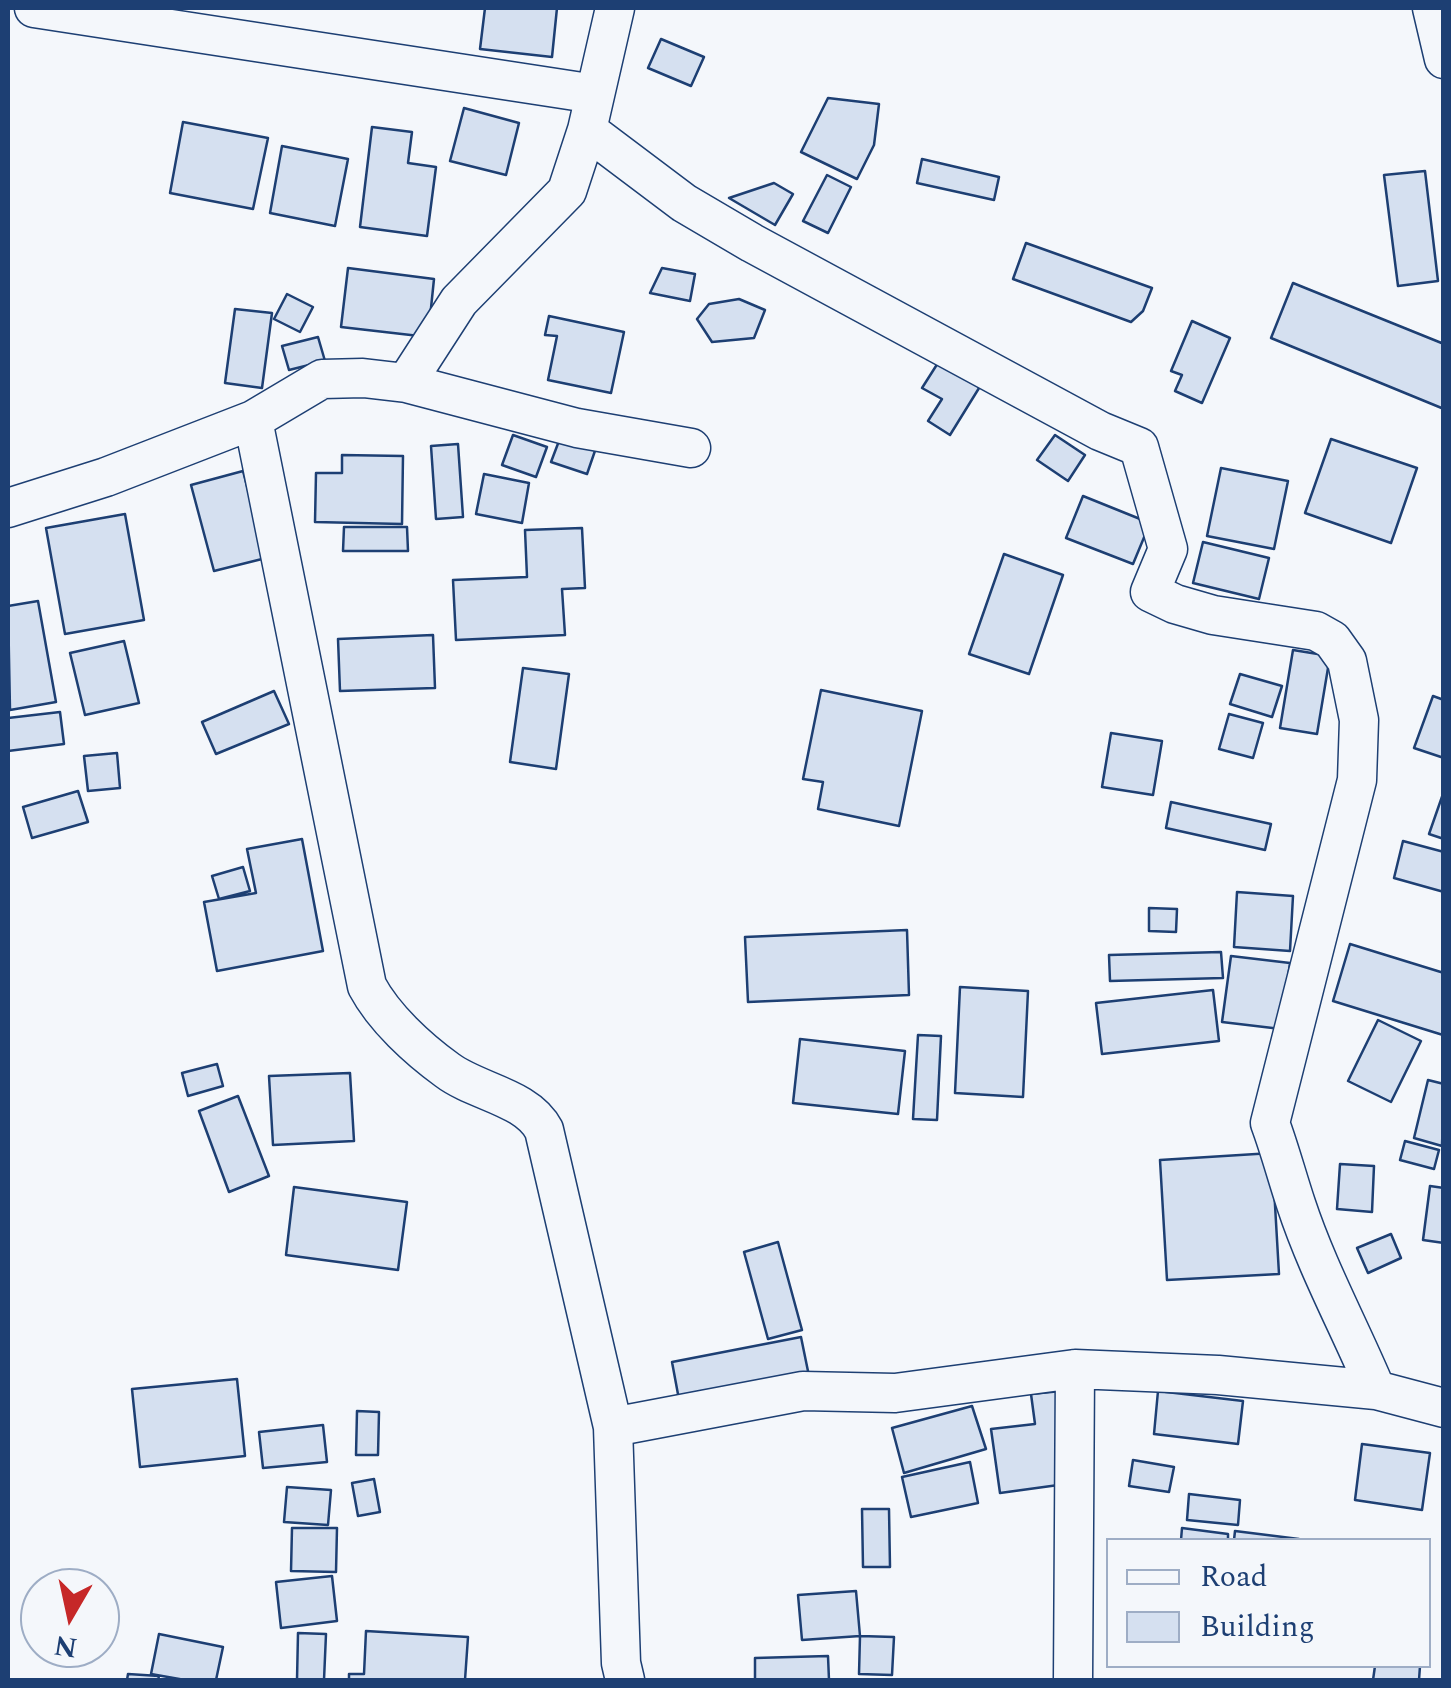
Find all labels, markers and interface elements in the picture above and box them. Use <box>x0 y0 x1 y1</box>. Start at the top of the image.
legend <box>1106 1538 1431 1668</box>
text: Road <box>1200 1554 1268 1600</box>
north arrow <box>20 1568 120 1668</box>
text: Building <box>1200 1604 1315 1650</box>
text: N <box>51 1623 80 1669</box>

